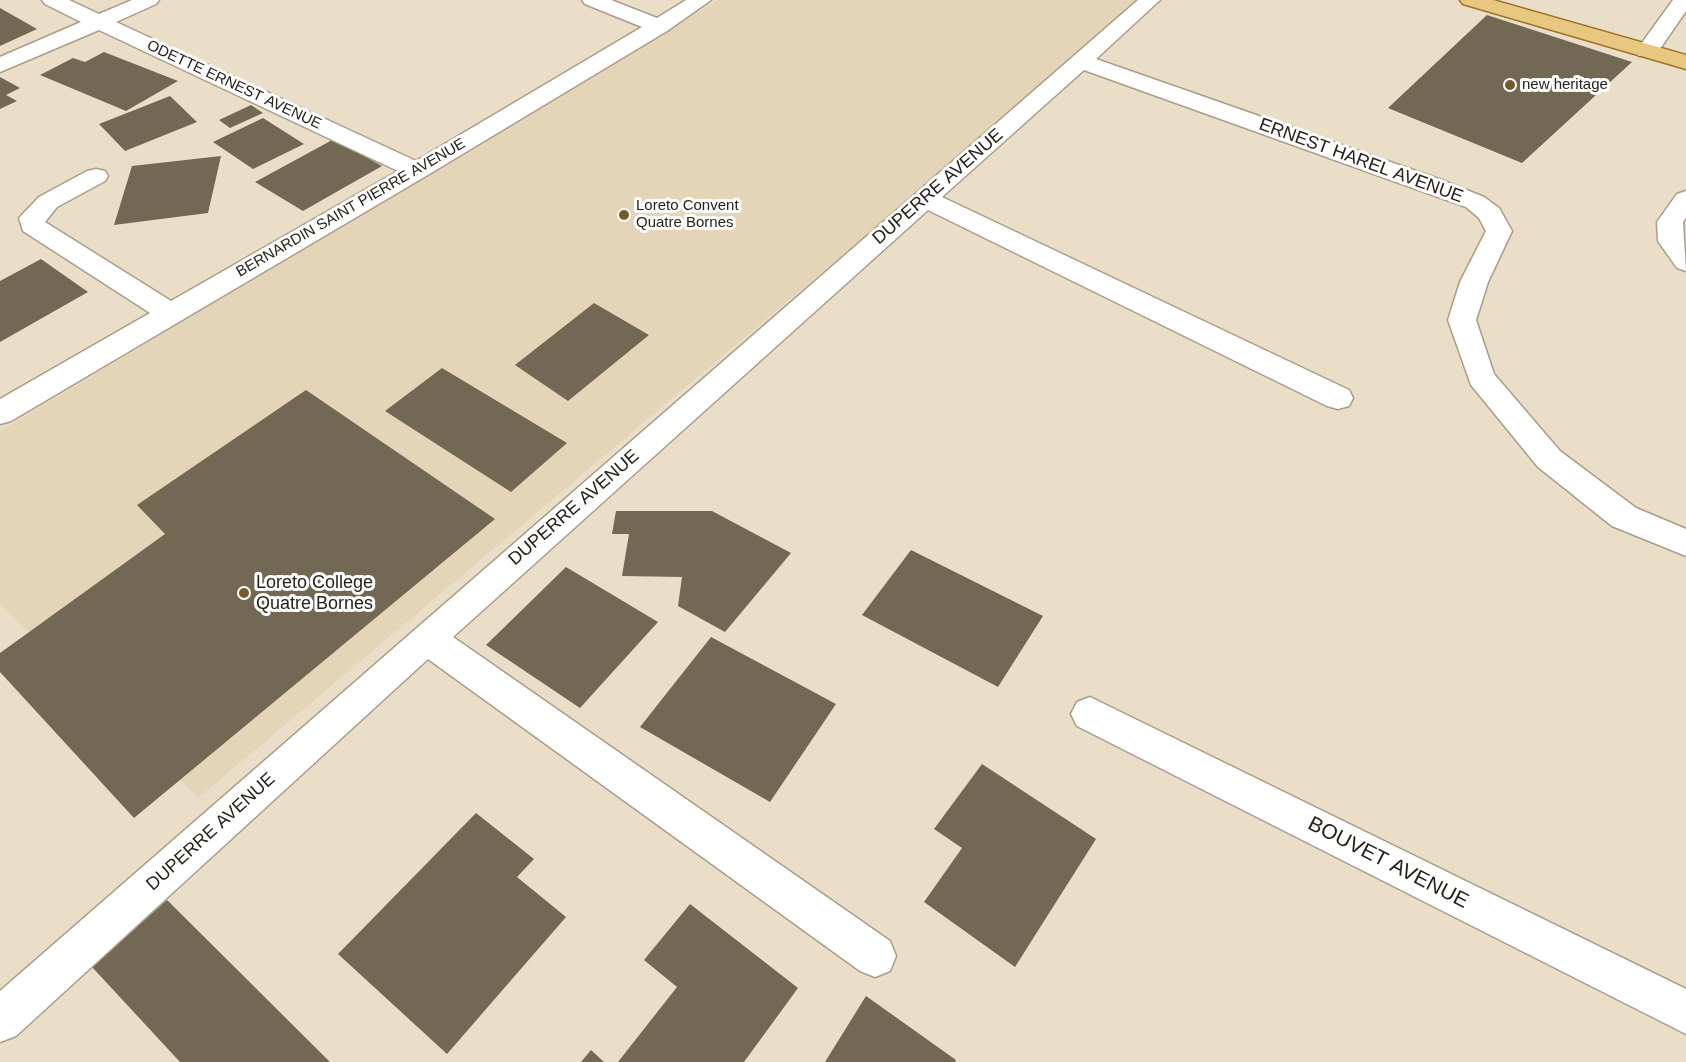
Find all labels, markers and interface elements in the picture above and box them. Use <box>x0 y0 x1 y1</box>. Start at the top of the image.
street label: ODETTE ERNEST AVENUE <box>144 37 324 133</box>
place label: new heritage <box>1522 76 1608 94</box>
marker: new heritage <box>1503 78 1517 92</box>
street label: ERNEST HAREL AVENUE <box>1256 114 1466 208</box>
street label: DUPERRE AVENUE <box>868 124 1008 250</box>
street label: BERNARDIN SAINT PIERRE AVENUE <box>233 135 469 281</box>
place label: Loreto Convent Quatre Bornes <box>636 197 739 232</box>
marker: Loreto Convent Quatre Bornes <box>617 208 631 222</box>
street label: DUPERRE AVENUE <box>504 445 644 571</box>
place label: Loreto College Quatre Bornes <box>256 572 373 614</box>
marker: Loreto College Quatre Bornes <box>237 586 251 600</box>
street label: DUPERRE AVENUE <box>142 769 280 895</box>
street label: BOUVET AVENUE <box>1303 812 1473 914</box>

